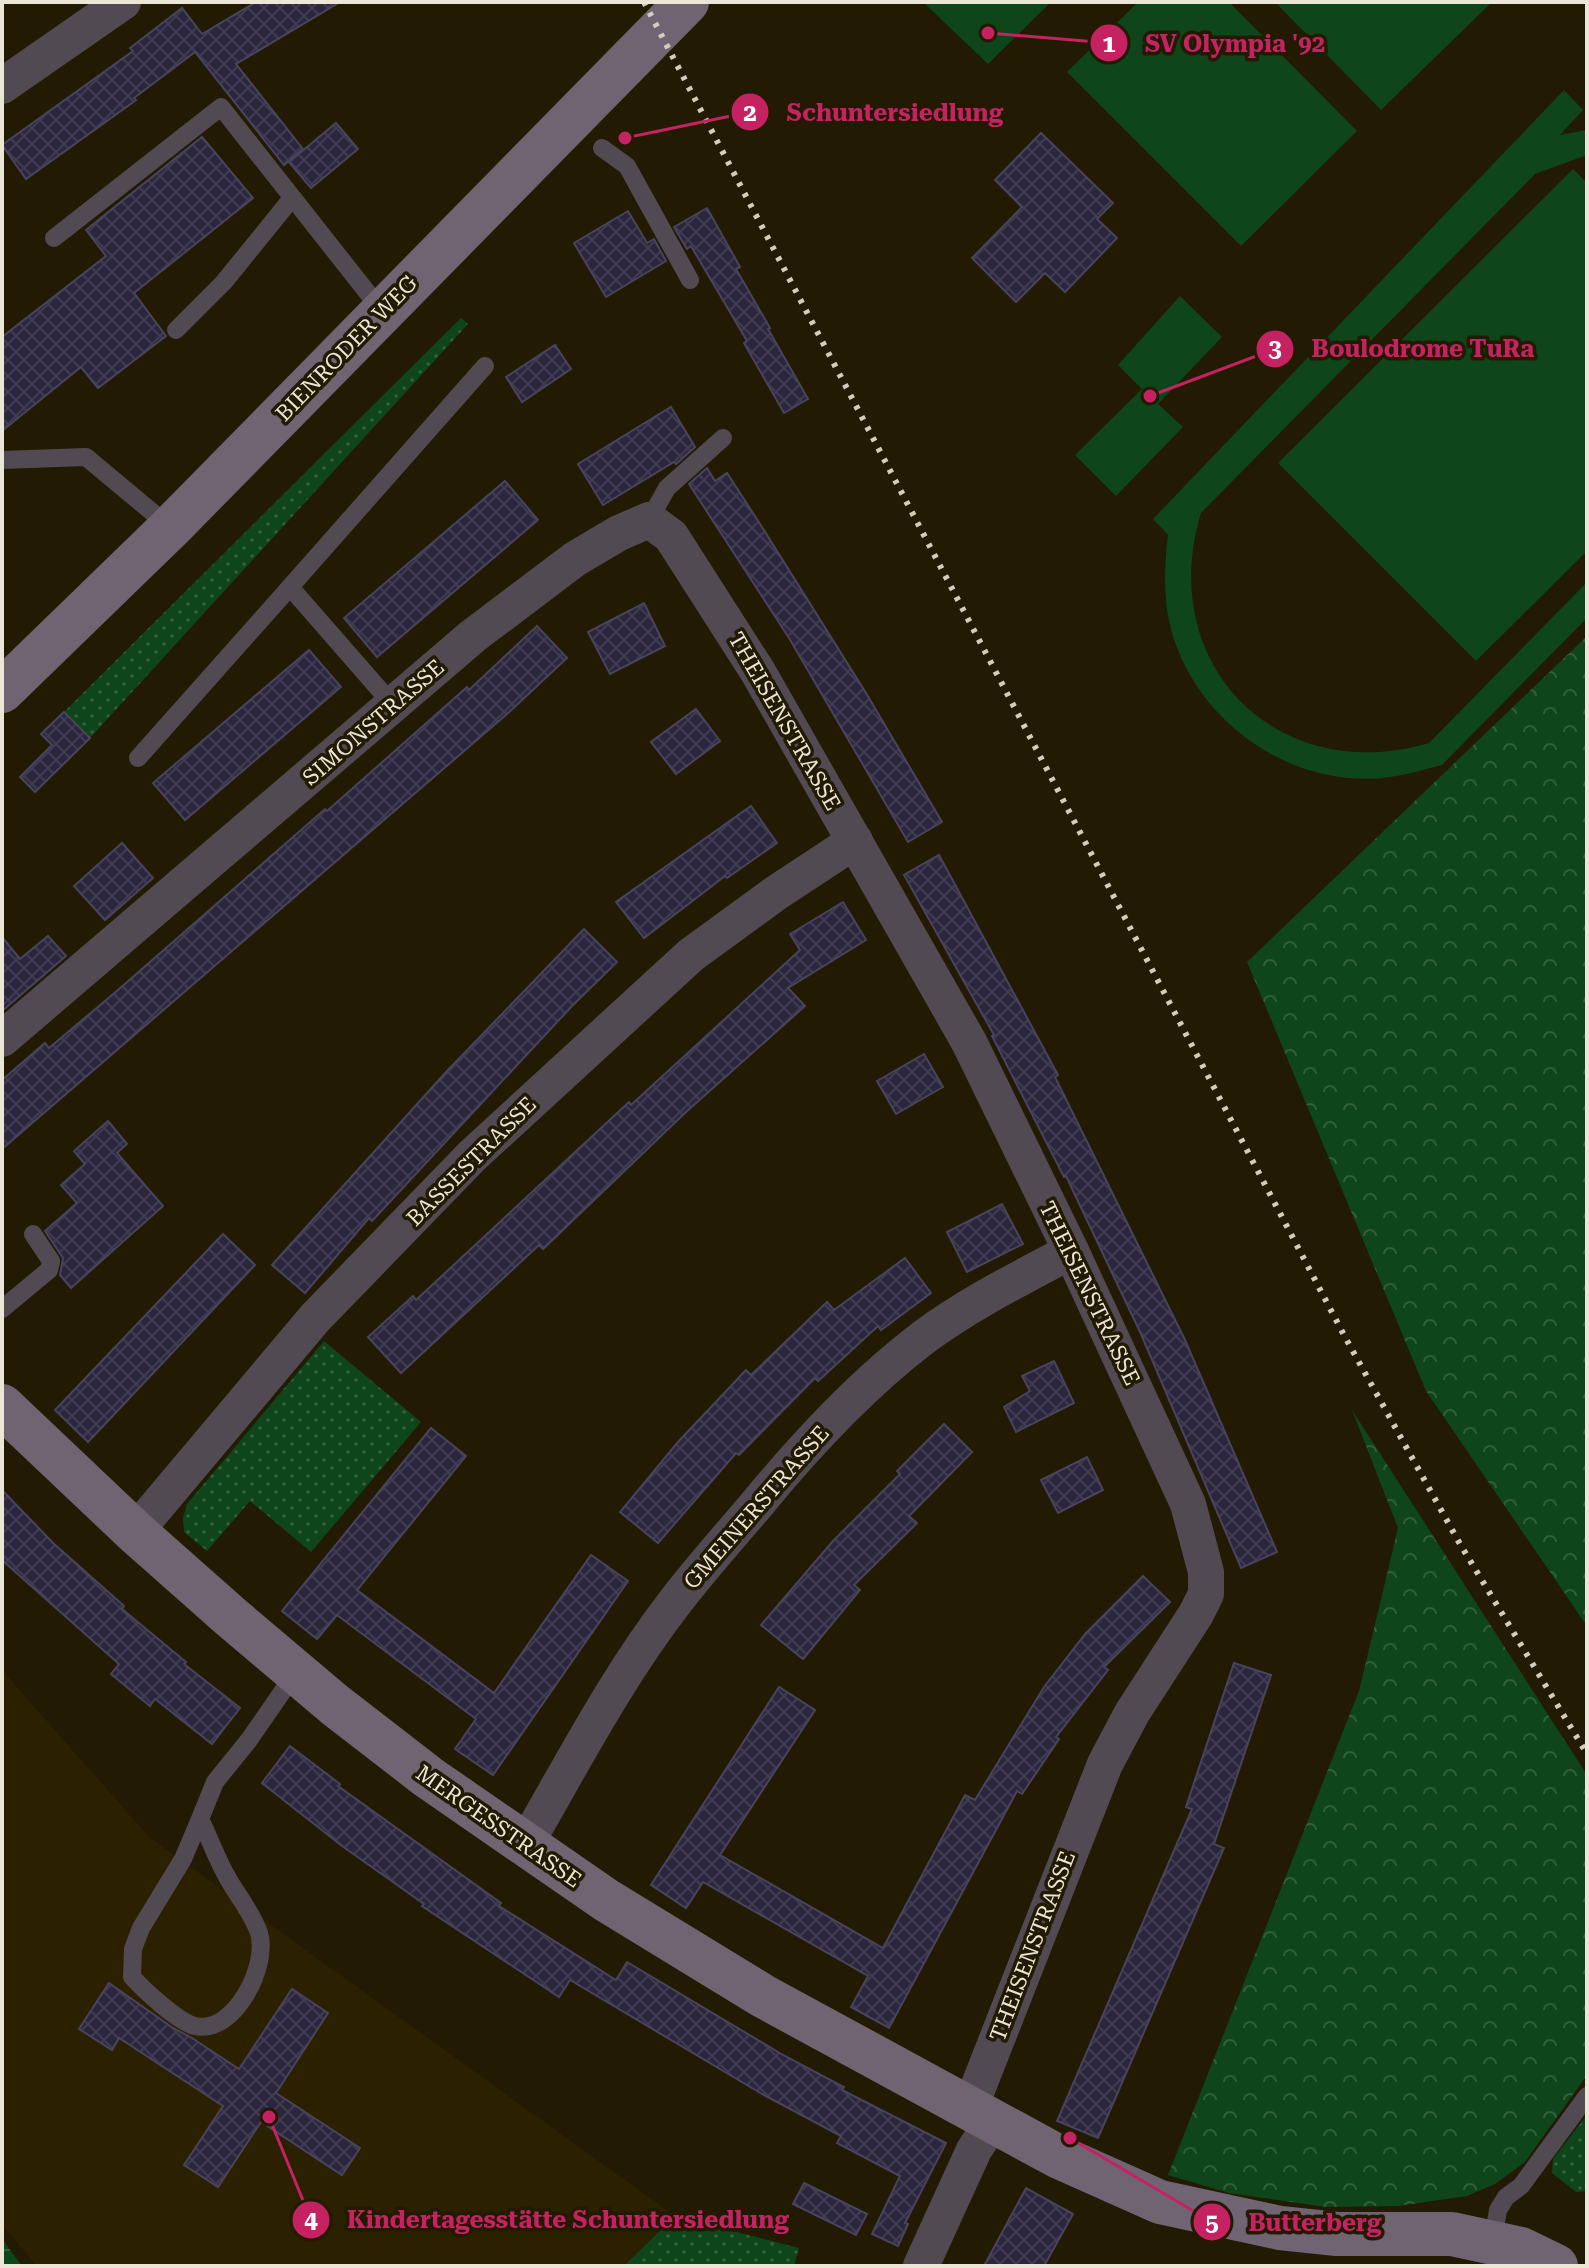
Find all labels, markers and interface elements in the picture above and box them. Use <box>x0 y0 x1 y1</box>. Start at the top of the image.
callout: SV Olympia '92 <box>1089 19 1341 67</box>
text: 1 <box>1102 30 1116 58</box>
text: SV Olympia '92 <box>1145 30 1325 58</box>
callout: Schuntersiedlung <box>730 88 1019 136</box>
text: 2 <box>743 99 757 127</box>
text: Schuntersiedlung <box>787 99 1004 127</box>
street label: BIENRODER WEG <box>271 270 422 426</box>
callout: Boulodrome TuRa <box>1255 325 1550 373</box>
text: 3 <box>1268 335 1282 363</box>
text: Boulodrome TuRa <box>1312 335 1534 363</box>
street label: THEISENSTRASSE <box>723 628 846 815</box>
street label: SIMONSTRASSE <box>298 654 449 790</box>
street label: BASSESTRASSE <box>402 1092 541 1231</box>
street label: THEISENSTRASSE <box>1034 1197 1145 1389</box>
street label: GMEINERSTRASSE <box>679 1421 834 1594</box>
street label: MERGESSTRASSE <box>411 1760 586 1893</box>
street label: THEISENSTRASSE <box>985 1848 1080 2045</box>
callout: Kindertagesstätte Schuntersiedlung <box>291 2196 805 2244</box>
callout: Butterberg <box>1192 2198 1397 2246</box>
text: 4 <box>304 2206 318 2234</box>
text: Kindertagesstätte Schuntersiedlung <box>347 2206 789 2234</box>
text: 5 <box>1205 2209 1219 2237</box>
text: Butterberg <box>1248 2209 1382 2237</box>

